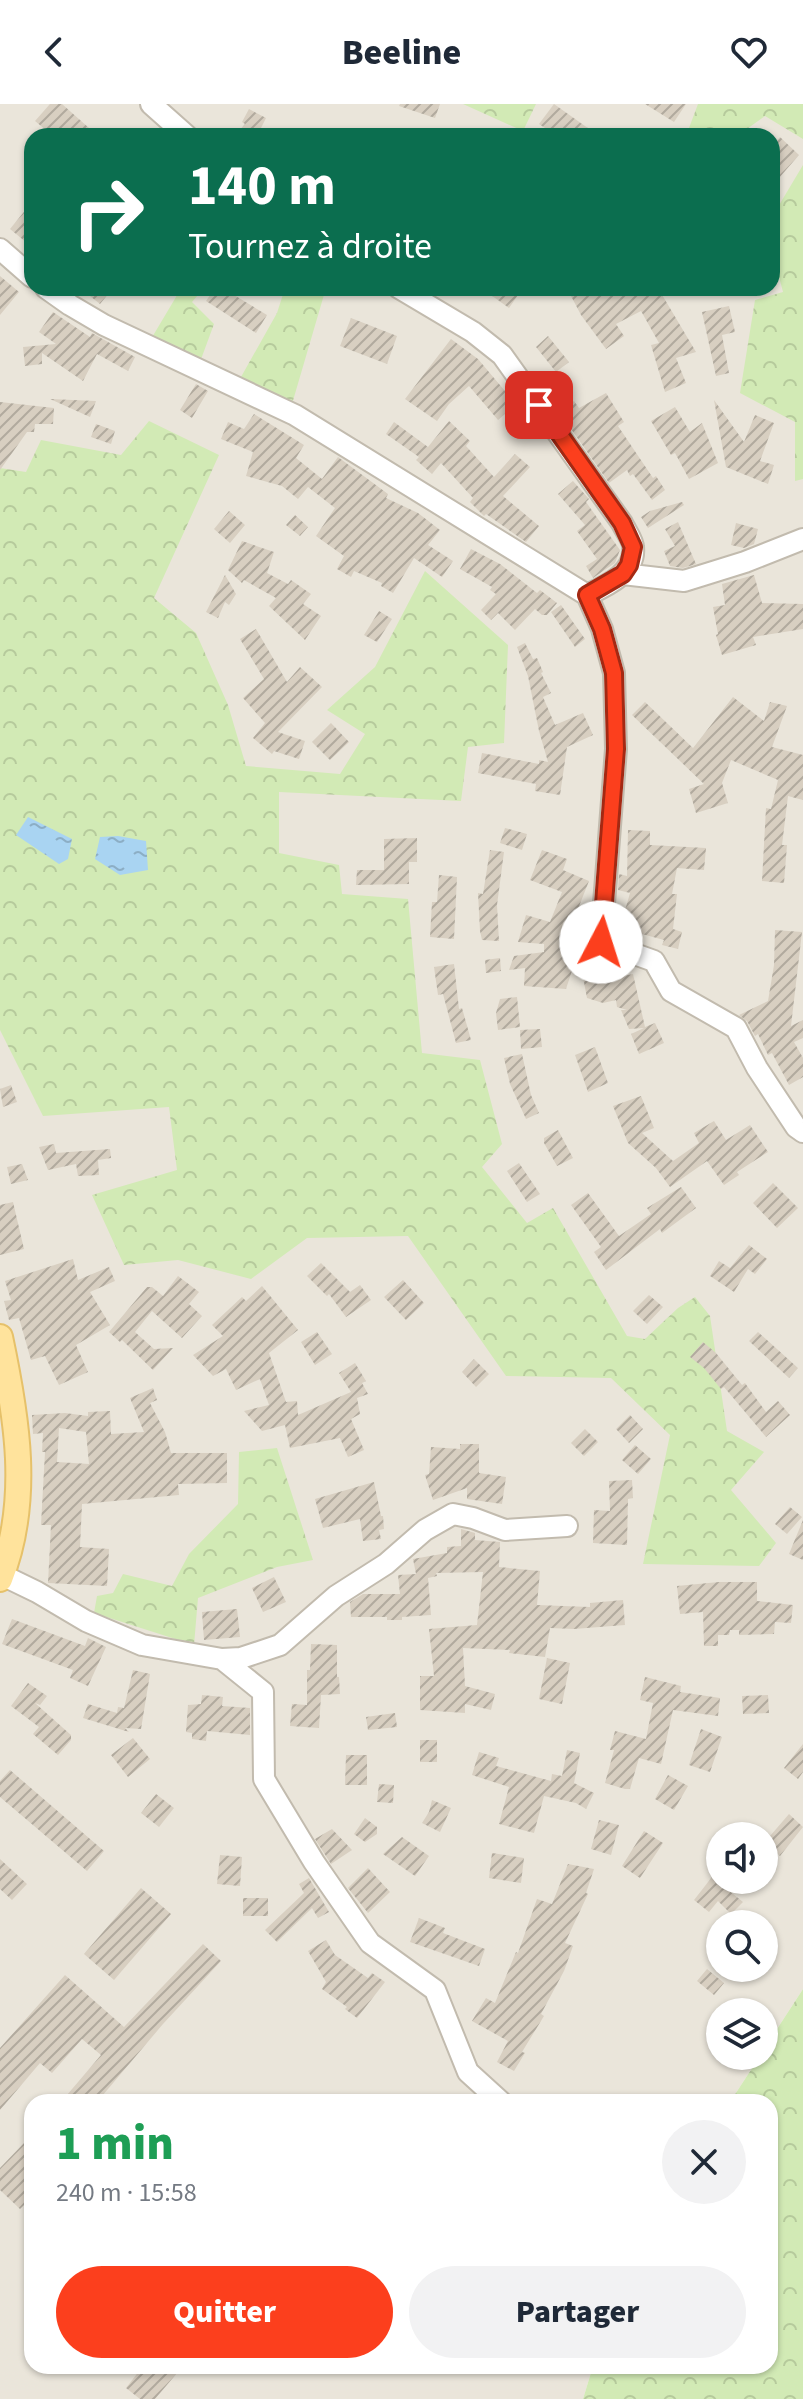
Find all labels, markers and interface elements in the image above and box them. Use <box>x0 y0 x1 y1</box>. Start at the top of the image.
text: Beeline <box>342 27 461 78</box>
icon: back <box>32 30 76 74</box>
icon: heart <box>727 30 771 74</box>
text: 140 m <box>188 147 336 226</box>
icon: right <box>56 160 160 264</box>
text: Tournez à droite <box>188 221 432 272</box>
pin <box>505 371 573 439</box>
icon: arrive <box>517 383 561 427</box>
position arrow <box>559 900 643 984</box>
map controls <box>706 1822 778 2070</box>
button: sound <box>706 1822 778 1894</box>
button: search <box>706 1910 778 1982</box>
button: layers <box>706 1998 778 2070</box>
text: 1 min <box>56 2110 174 2178</box>
button: close <box>662 2120 746 2204</box>
text: 240 m · 15:58 <box>56 2174 197 2211</box>
button: Quitter <box>56 2266 393 2358</box>
button: Partager <box>409 2266 746 2358</box>

